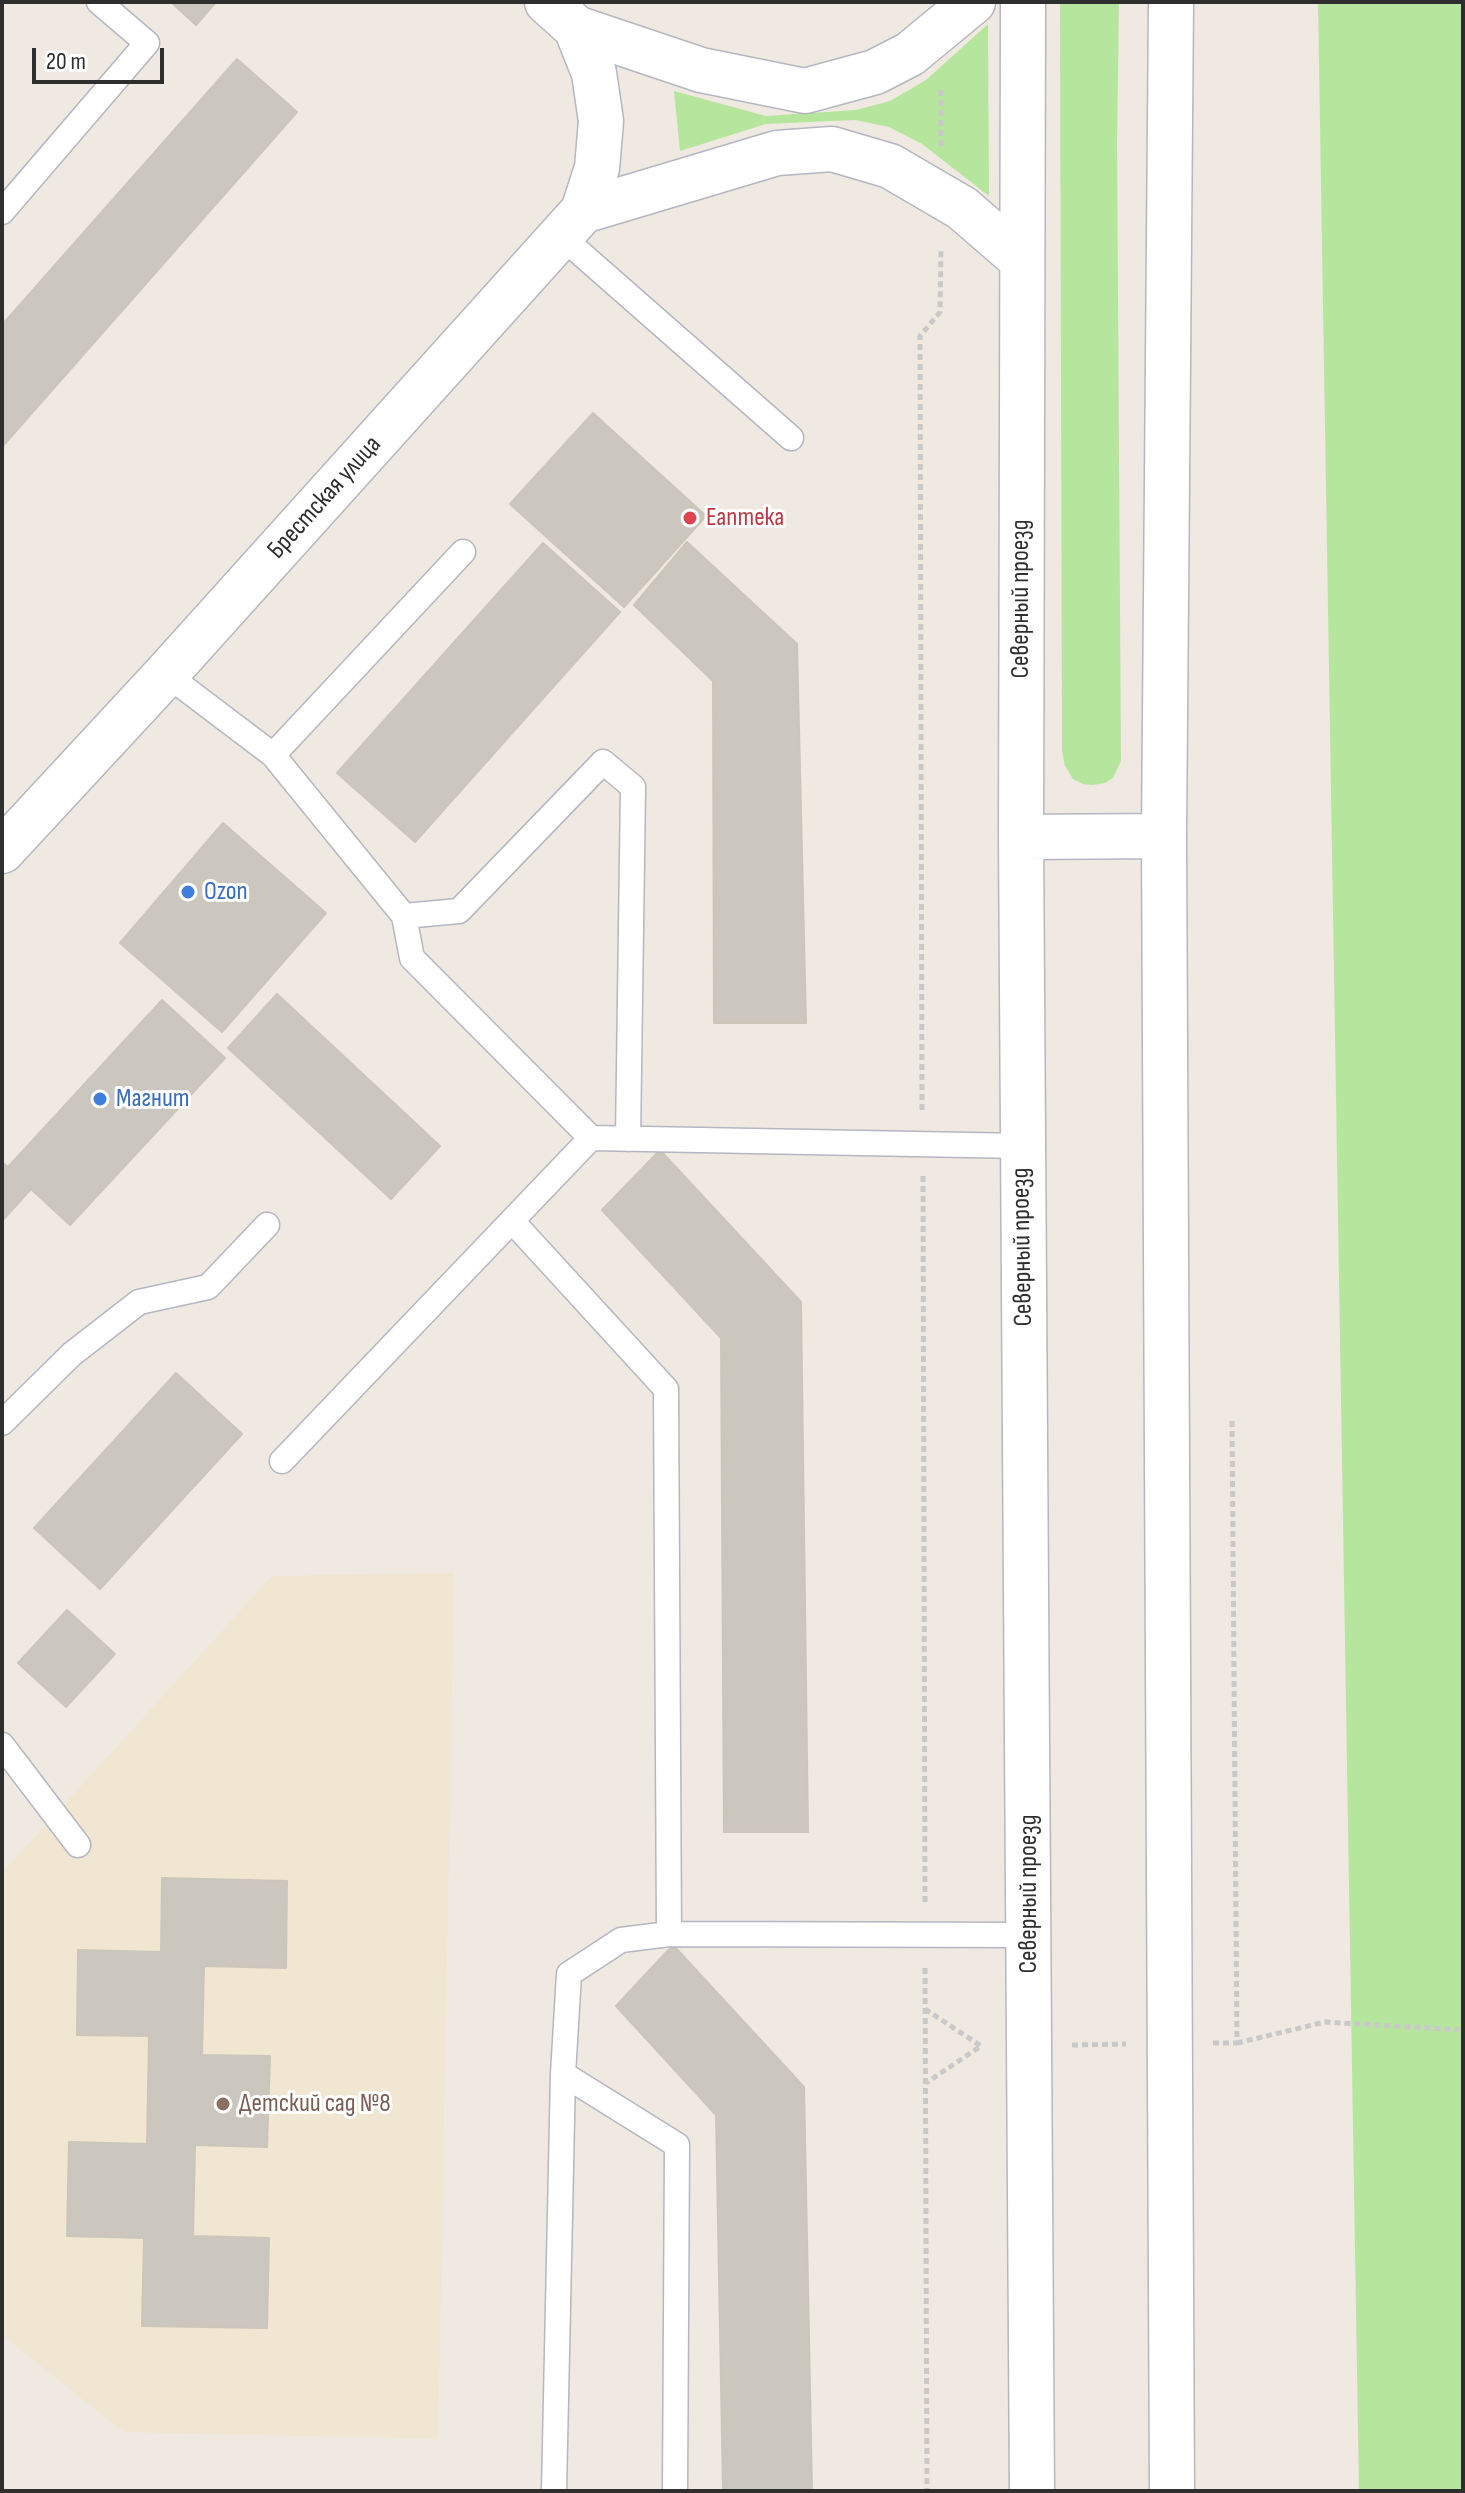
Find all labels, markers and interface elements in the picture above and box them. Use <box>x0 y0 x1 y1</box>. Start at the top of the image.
scale bar <box>36 32 168 82</box>
text: 20 m <box>46 47 86 76</box>
street label: Брестская улица <box>262 430 388 566</box>
place label: Еаптека <box>706 502 784 534</box>
marker: Еаптека <box>681 509 699 527</box>
street label: Северный проезд <box>1005 520 1037 678</box>
place label: Ozon <box>204 876 248 908</box>
marker: Ozon <box>179 883 197 901</box>
place label: Магнит <box>116 1083 189 1115</box>
marker: Магнит <box>91 1090 109 1108</box>
street label: Северный проезд <box>1006 1167 1040 1327</box>
street label: Северный проезд <box>1013 1815 1045 1973</box>
place label: Детский сад №8 <box>239 2088 391 2120</box>
marker: Детский сад №8 <box>214 2095 232 2113</box>

